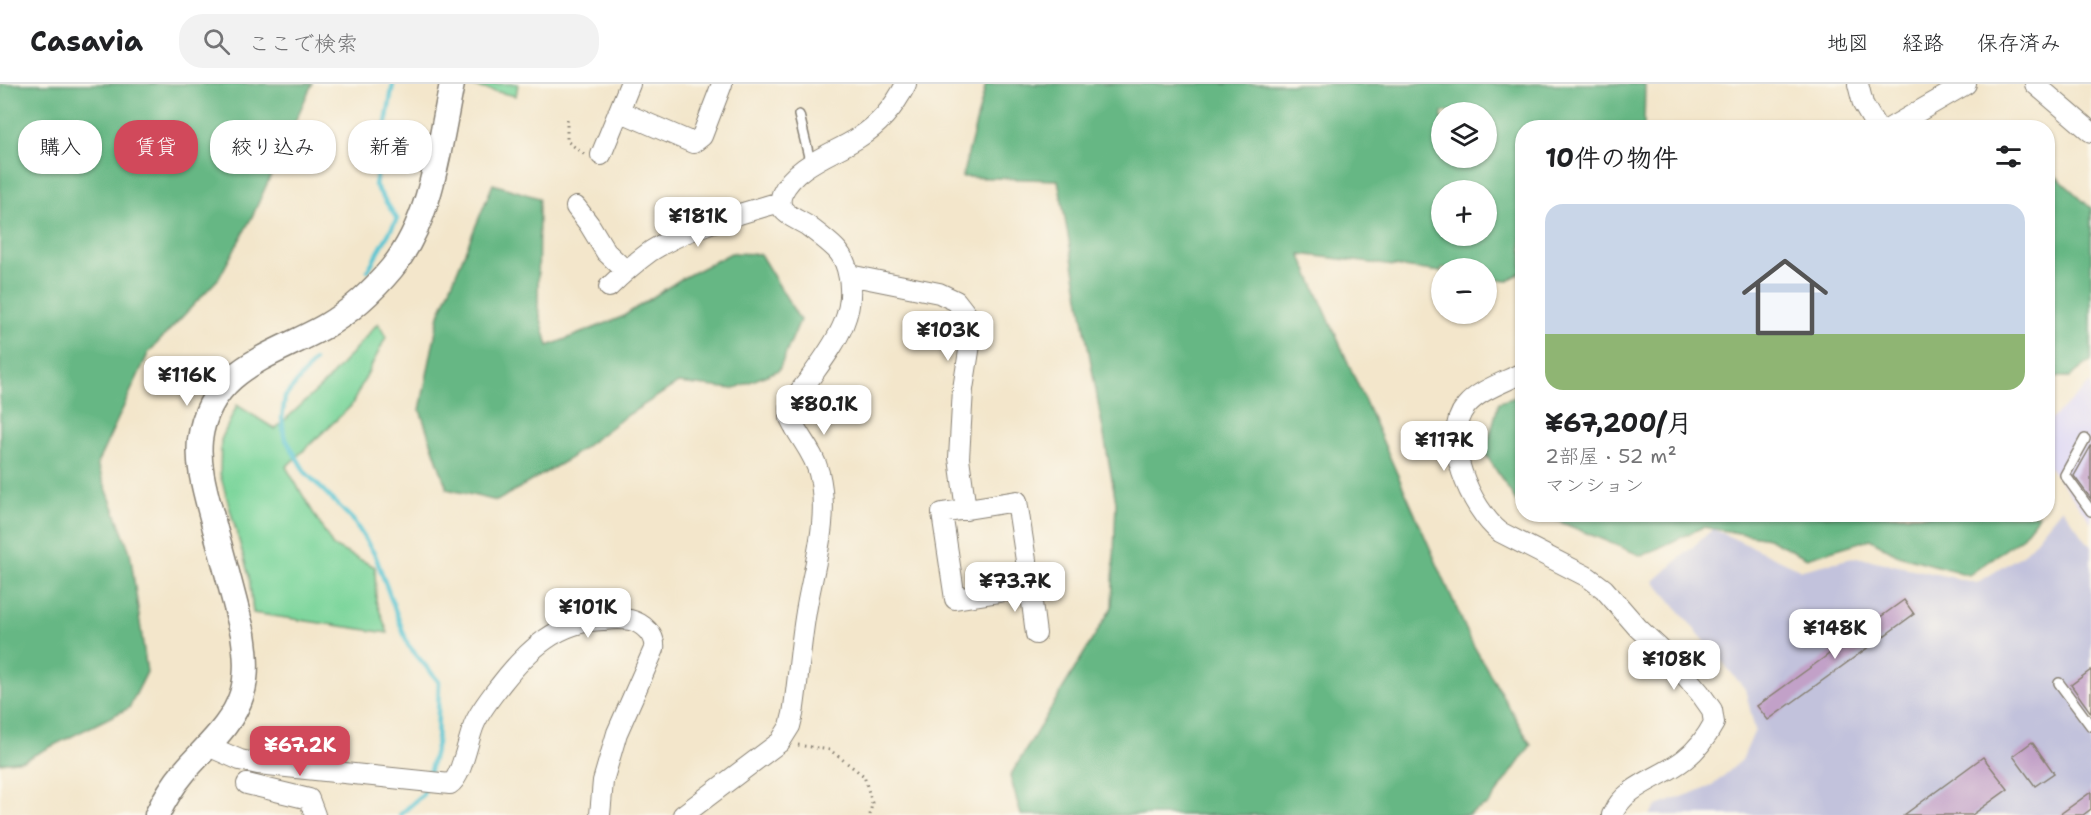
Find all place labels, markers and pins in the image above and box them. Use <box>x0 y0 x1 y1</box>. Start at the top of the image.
pin: ¥181K <box>656 197 740 248</box>
pin: ¥103K <box>906 311 990 362</box>
pin: ¥116K <box>145 356 229 407</box>
pin: ¥80.1K <box>775 385 873 436</box>
pin: ¥117K <box>1402 421 1486 472</box>
pin: ¥73.7K <box>966 562 1064 613</box>
pin: ¥101K <box>546 588 630 639</box>
pin: ¥148K <box>1793 609 1877 660</box>
pin: ¥108K <box>1632 640 1716 691</box>
pin: ¥67.2K <box>251 726 349 777</box>

